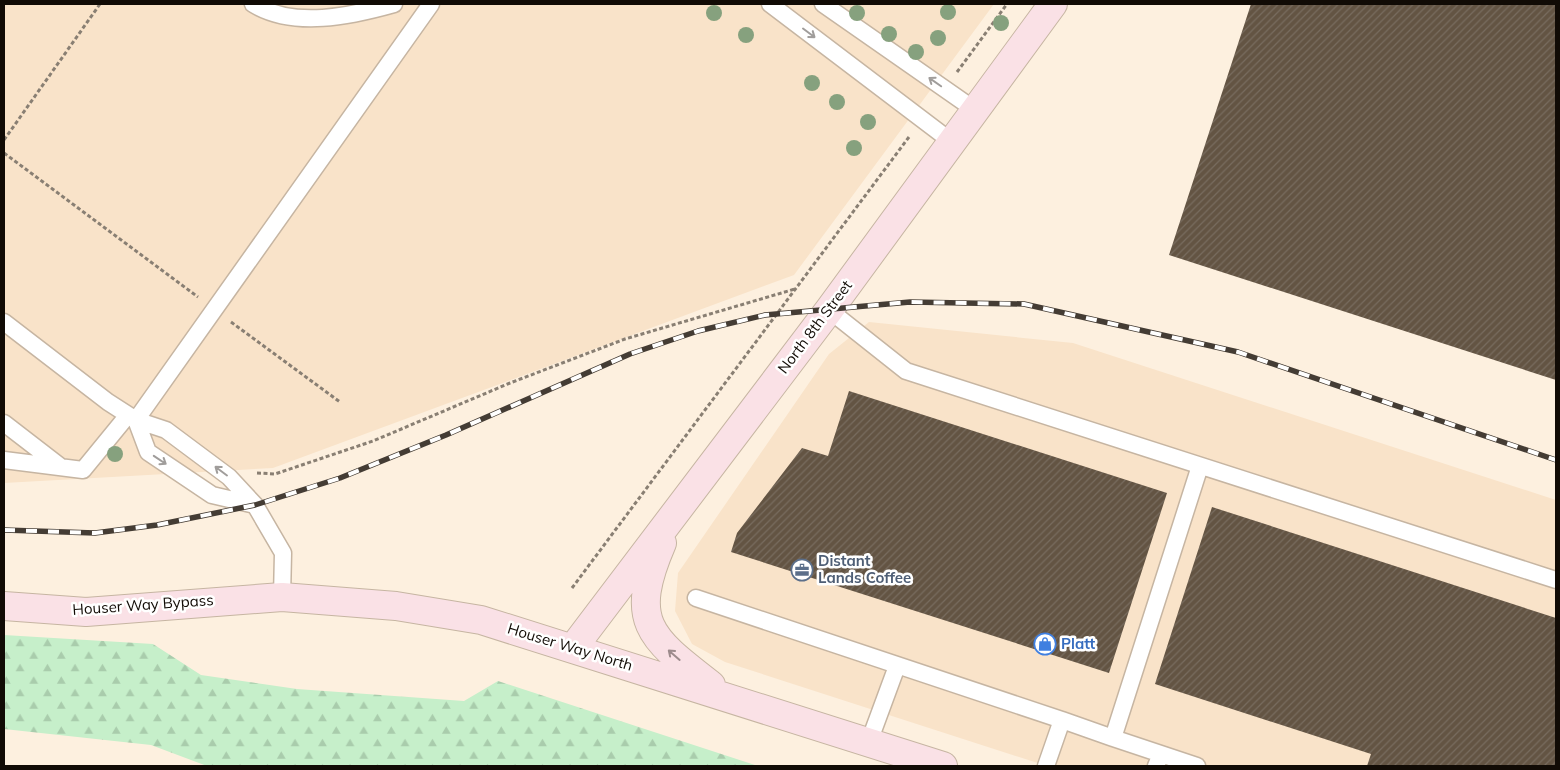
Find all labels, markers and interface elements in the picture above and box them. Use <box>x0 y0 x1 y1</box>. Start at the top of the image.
one-way arrow <box>802 28 815 39</box>
one-way arrow <box>928 77 942 87</box>
street label: North 8th Street <box>773 276 856 377</box>
one-way arrow <box>153 455 167 465</box>
one-way arrow <box>215 465 228 476</box>
place label: Distant Lands Coffee <box>818 551 911 587</box>
office icon: Distant Lands Coffee <box>790 558 814 582</box>
street label: Houser Way Bypass <box>72 590 214 619</box>
street label: Houser Way North <box>505 618 635 675</box>
shop icon: Platt <box>1033 632 1057 656</box>
place label: Platt <box>1061 634 1095 653</box>
one-way arrow <box>667 650 680 661</box>

